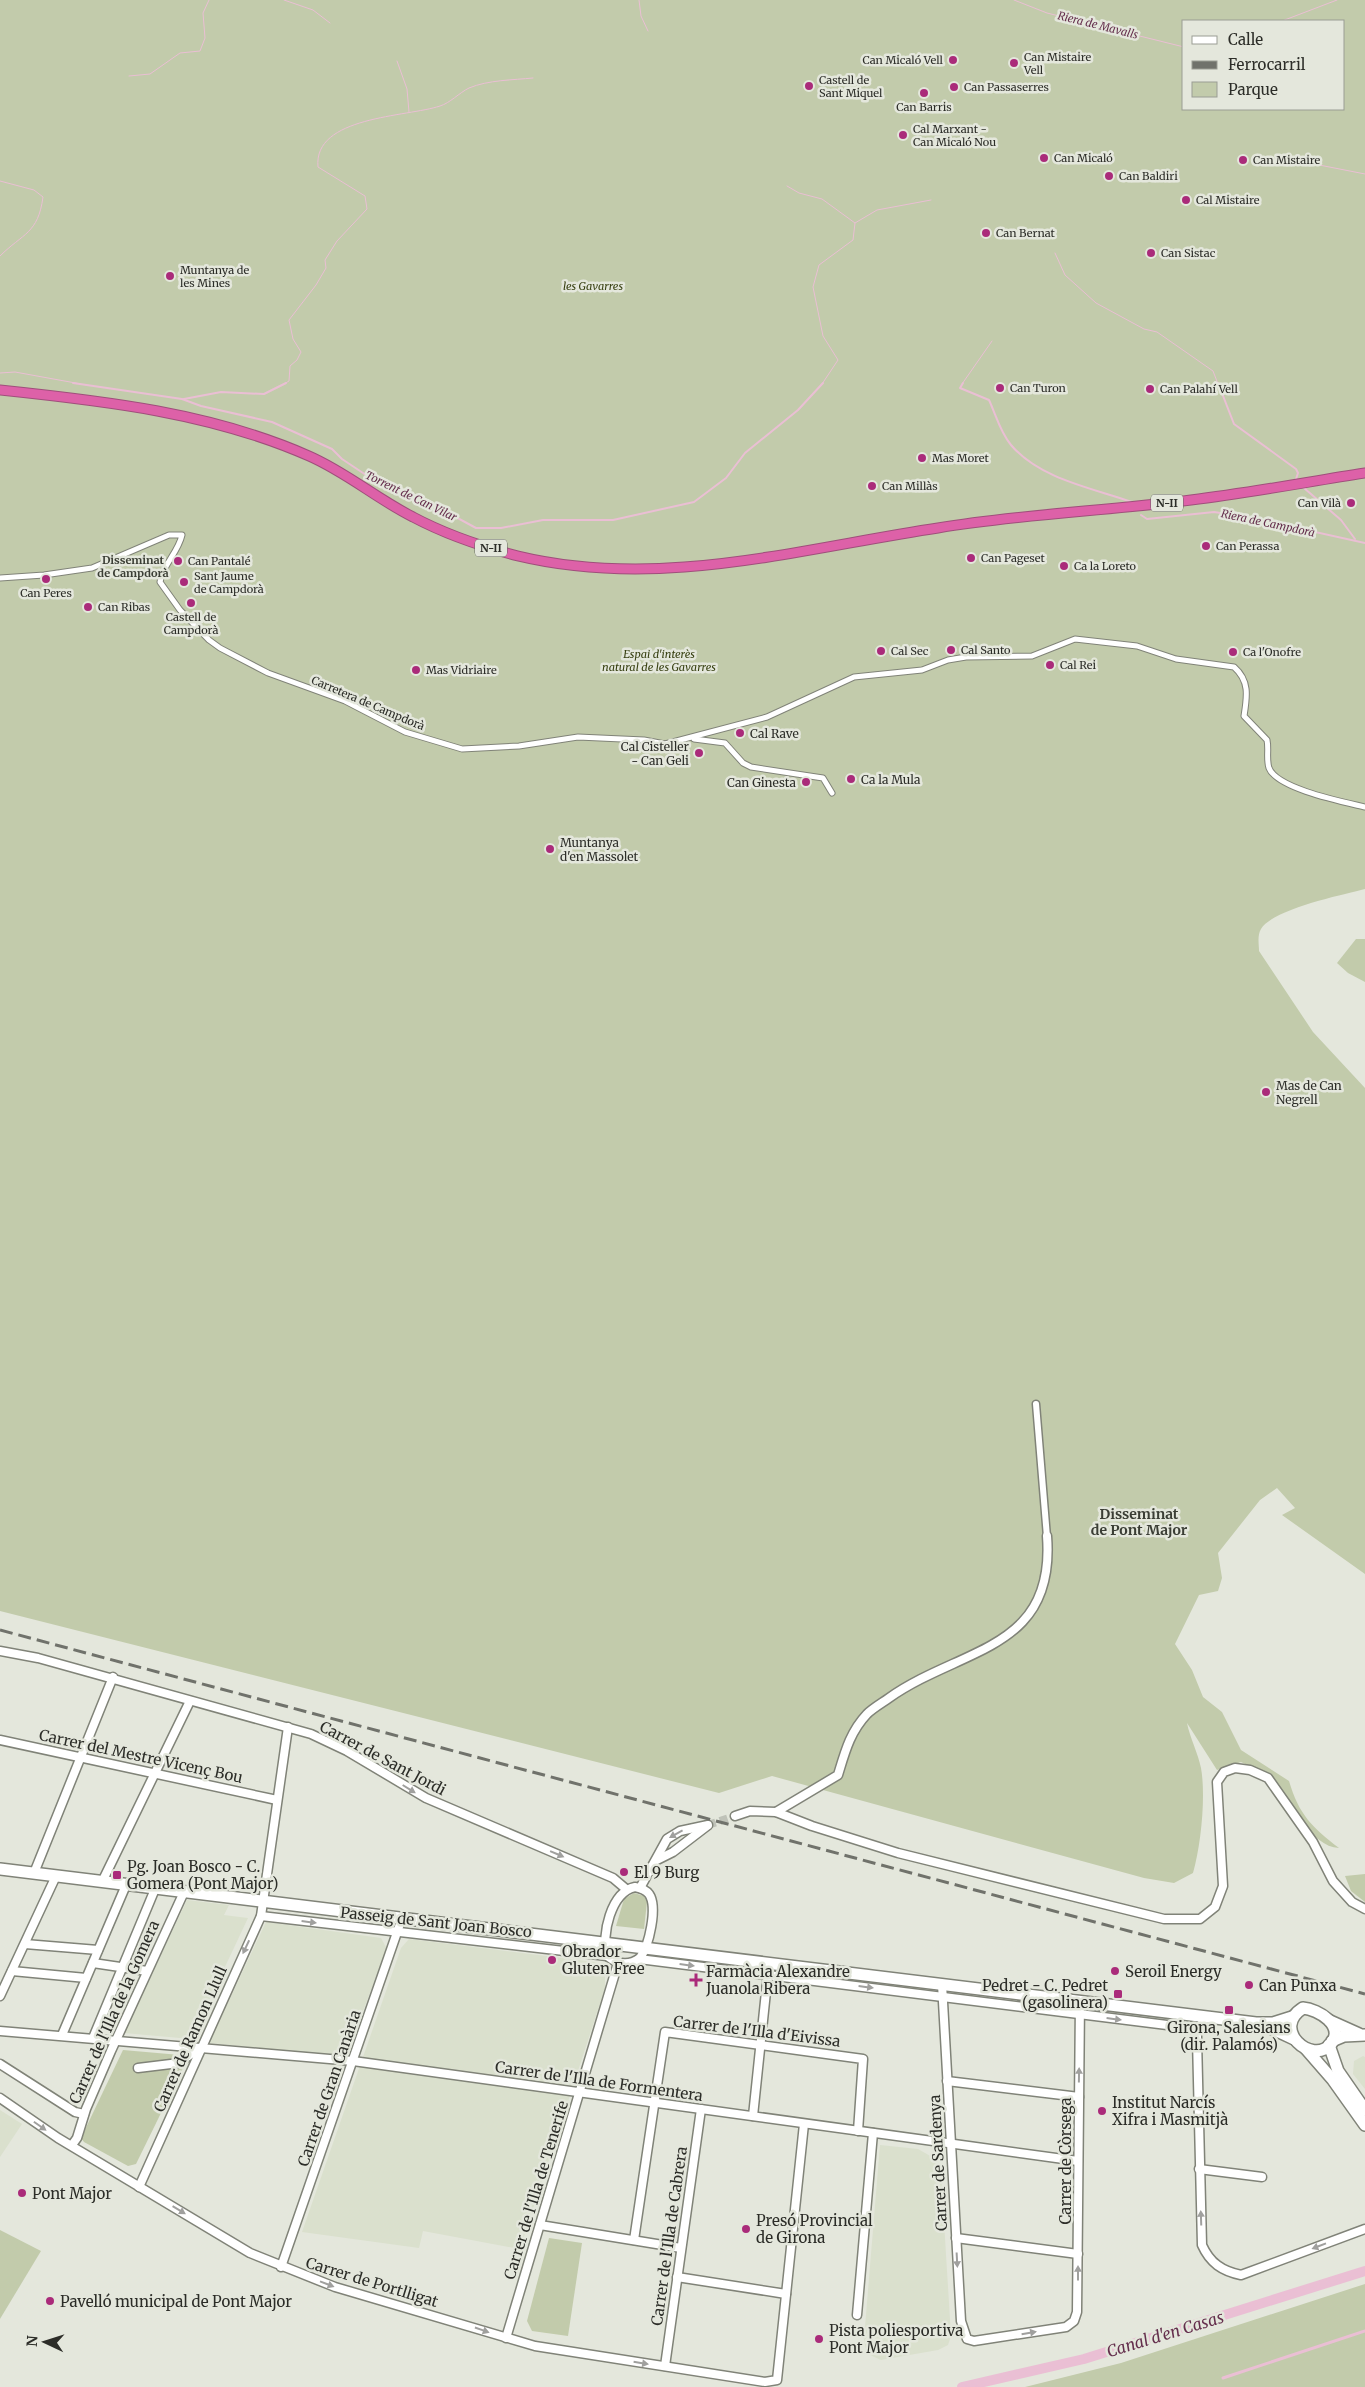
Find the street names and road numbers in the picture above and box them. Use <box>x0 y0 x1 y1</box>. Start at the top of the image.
road number: N-II <box>1151 494 1183 512</box>
road number: N-II <box>475 540 507 556</box>
street label: Carretera de Campdorà <box>309 673 427 733</box>
street label: Carrer de Sant Jordi <box>317 1717 449 1799</box>
street label: Carrer del Mestre Vicenç Bou <box>37 1725 245 1787</box>
street label: Passeig de Sant Joan Bosco <box>339 1902 533 1942</box>
street label: Carrer de l'Illa de la Gomera <box>65 1917 163 2107</box>
street label: Carrer de Ramon Llull <box>149 1963 231 2115</box>
street label: Carrer de Gran Canària <box>293 2007 365 2169</box>
street label: Carrer de l'Illa d'Eivissa <box>672 2011 842 2051</box>
street label: Carrer de l'Illa de Formentera <box>494 2057 704 2105</box>
street label: Carrer de Sardenya <box>925 2094 951 2232</box>
street label: Carrer de Còrsega <box>1056 2097 1075 2225</box>
street label: Carrer de l'Illa de Tenerife <box>500 2098 572 2282</box>
street label: Carrer de l'Illa de Cabrera <box>647 2145 691 2327</box>
street label: Carrer de Portlligat <box>304 2253 441 2311</box>

